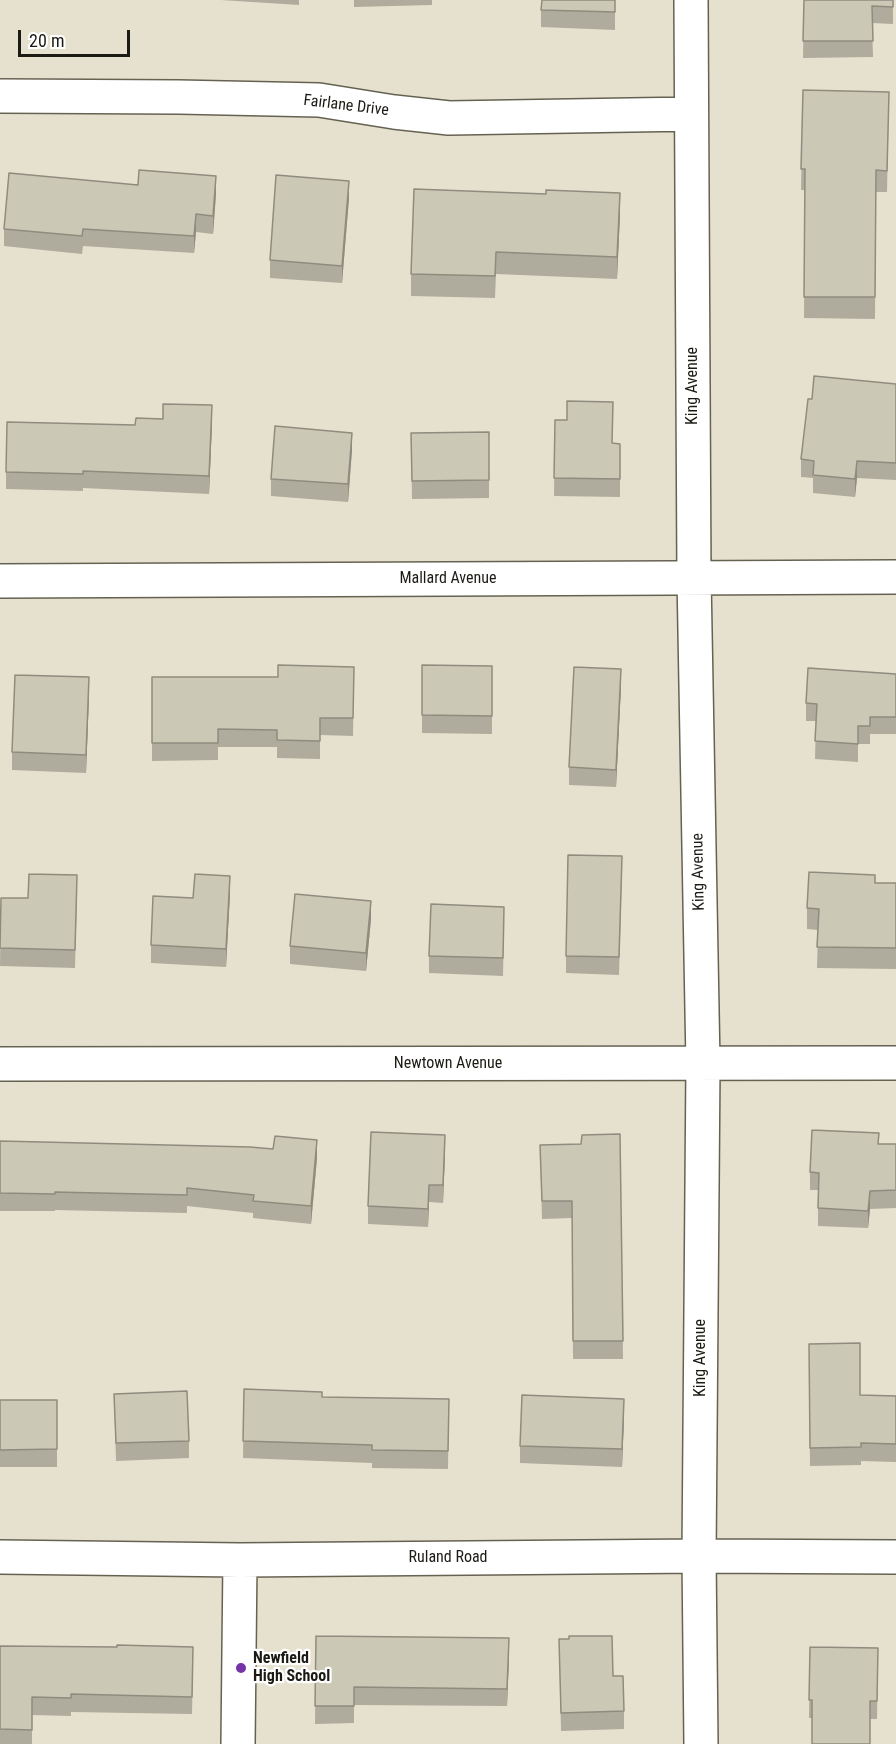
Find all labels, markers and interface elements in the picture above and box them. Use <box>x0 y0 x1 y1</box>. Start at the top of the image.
scale bar <box>21 18 134 56</box>
text: 20 m <box>29 30 64 51</box>
street label: Fairlane Drive <box>302 91 390 121</box>
street label: King Avenue <box>683 347 703 425</box>
street label: Mallard Avenue <box>399 569 497 589</box>
street label: King Avenue <box>689 833 709 911</box>
street label: Newtown Avenue <box>394 1054 502 1074</box>
street label: King Avenue <box>691 1319 711 1397</box>
street label: Ruland Road <box>408 1548 488 1568</box>
place label: Newfield High School <box>253 1649 330 1687</box>
marker: Newfield High School <box>234 1661 248 1675</box>

